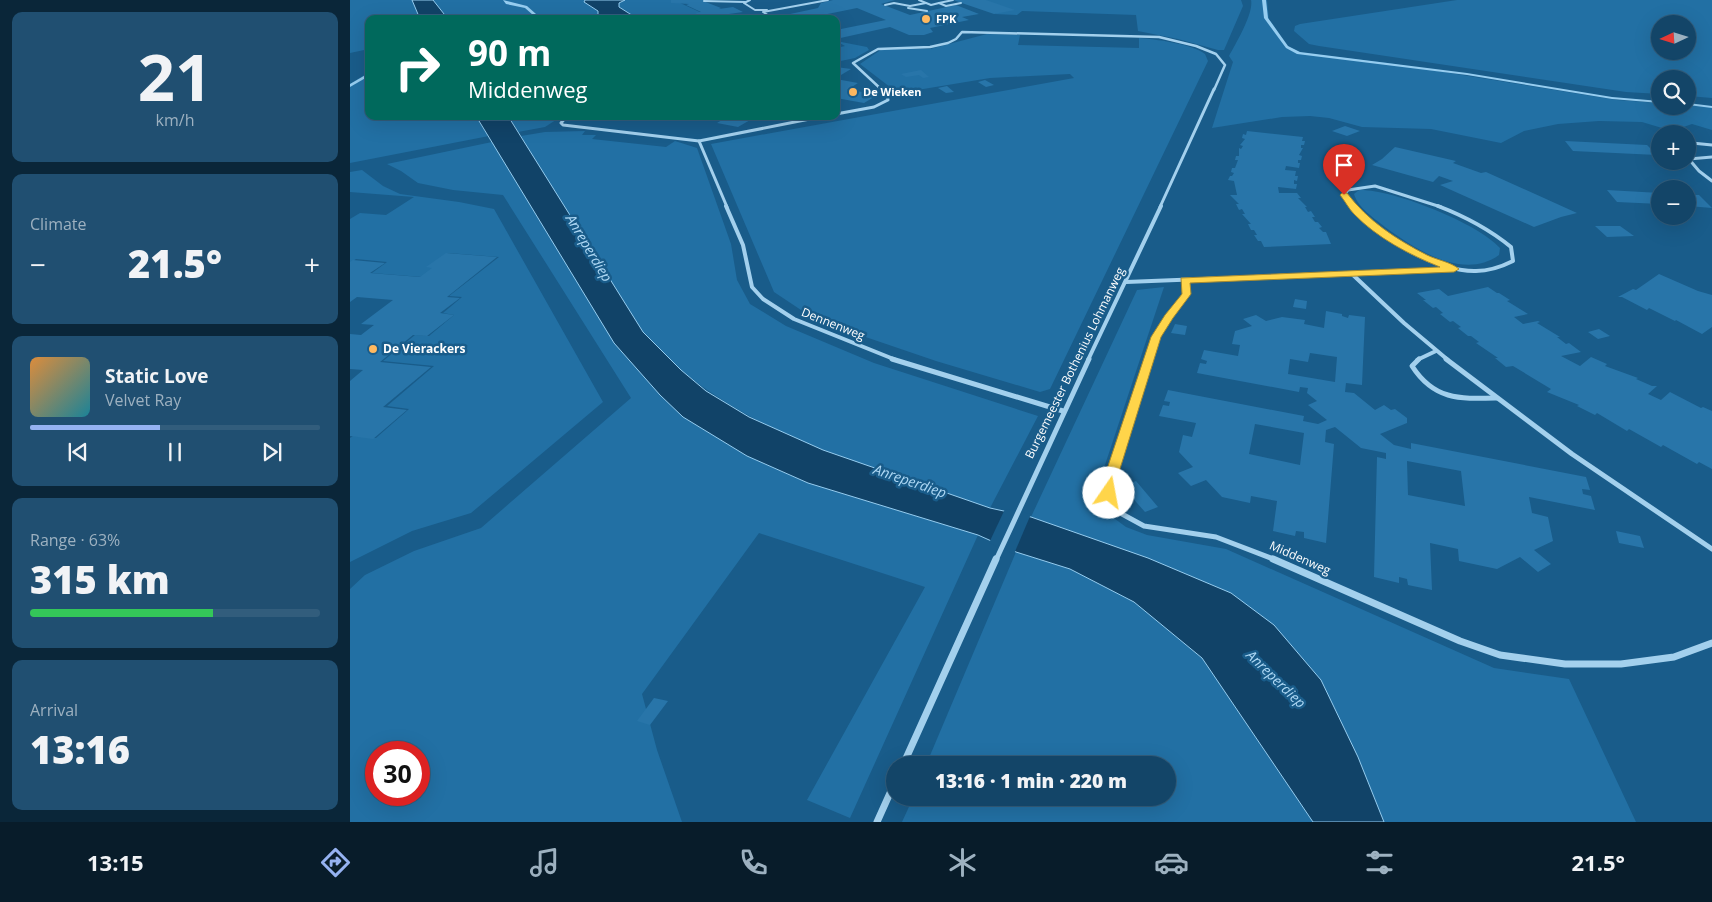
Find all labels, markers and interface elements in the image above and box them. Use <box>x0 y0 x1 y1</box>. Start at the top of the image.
place label: FPK <box>936 11 957 26</box>
marker: FPK <box>920 13 932 25</box>
north arrow <box>1651 15 1696 60</box>
map controls <box>1651 15 1696 225</box>
text: 90 m <box>468 29 551 76</box>
text: 21 <box>138 32 212 120</box>
icon: right <box>385 35 450 100</box>
button: search <box>1651 70 1696 115</box>
text: Middenweg <box>468 74 587 104</box>
place label: De Wieken <box>863 84 922 99</box>
marker: De Wieken <box>847 86 859 98</box>
text: km/h <box>156 109 194 131</box>
button: + <box>1651 125 1696 170</box>
pin <box>1323 144 1365 195</box>
icon: arrive <box>1330 151 1358 179</box>
button: − <box>1651 180 1696 225</box>
water label: Anreperdiep <box>561 210 617 285</box>
text: Climate <box>30 213 87 235</box>
text: 21.5° <box>128 237 222 289</box>
text: − <box>30 245 46 283</box>
text: + <box>304 245 320 283</box>
street label: Burgemeester Bothenius Lohmanweg <box>1021 264 1129 461</box>
street label: Dennenweg <box>799 303 868 344</box>
place label: De Vierackers <box>383 340 465 357</box>
marker: De Vierackers <box>367 343 379 355</box>
text: Static Love <box>105 363 208 389</box>
text: Velvet Ray <box>105 389 181 411</box>
icon: previous <box>64 438 92 466</box>
icon: pause <box>161 438 189 466</box>
icon: next <box>258 438 286 466</box>
water label: Anreperdiep <box>870 459 949 502</box>
position arrow <box>1082 466 1134 518</box>
text: Range · 63% <box>30 529 120 551</box>
street label: Middenweg <box>1267 537 1334 579</box>
text: 315 km <box>30 553 170 605</box>
water label: Anreperdiep <box>1242 645 1310 712</box>
text: Arrival <box>30 699 78 721</box>
text: 13:16 <box>30 723 130 775</box>
speed limit sign: 30 <box>365 741 430 806</box>
text: 13:16 · 1 min · 220 m <box>935 768 1127 794</box>
icon: directions <box>318 845 353 880</box>
icon: music <box>527 845 562 880</box>
icon: phone <box>736 845 771 880</box>
icon: climate <box>945 845 980 880</box>
icon: car <box>1154 845 1189 880</box>
icon: filters <box>1362 845 1397 880</box>
text: 13:15 <box>87 847 144 877</box>
text: 21.5° <box>1571 847 1625 877</box>

